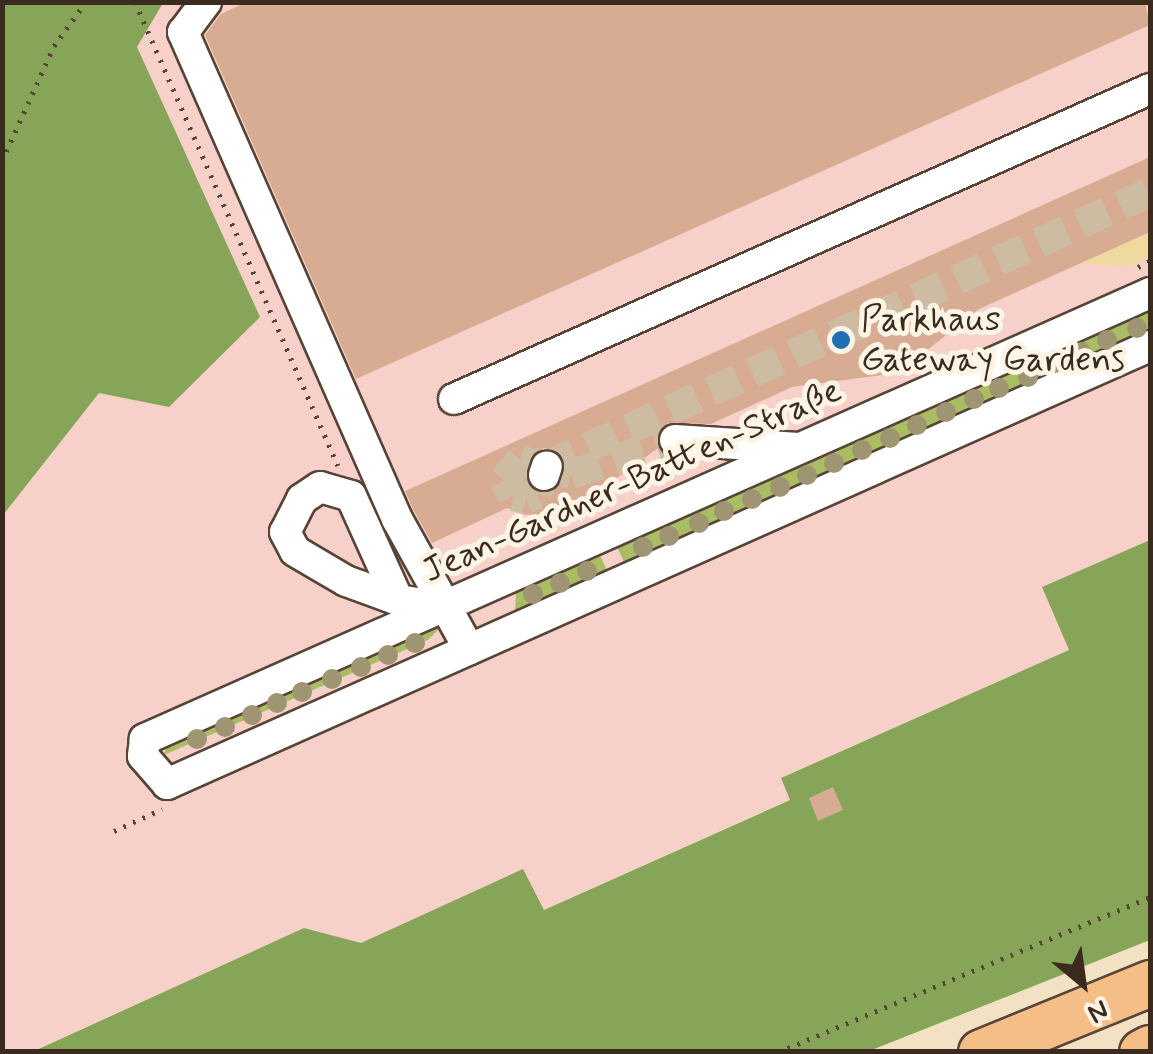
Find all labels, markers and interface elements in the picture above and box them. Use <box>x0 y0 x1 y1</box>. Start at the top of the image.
place label: Parkhaus Gateway Gardens <box>861 299 1124 381</box>
marker: Parkhaus Gateway Gardens <box>830 329 852 351</box>
street label: Jean-Gardner-Batten-Straße <box>416 370 848 592</box>
north arrow <box>1033 934 1133 1034</box>
text: N <box>1081 990 1115 1031</box>

